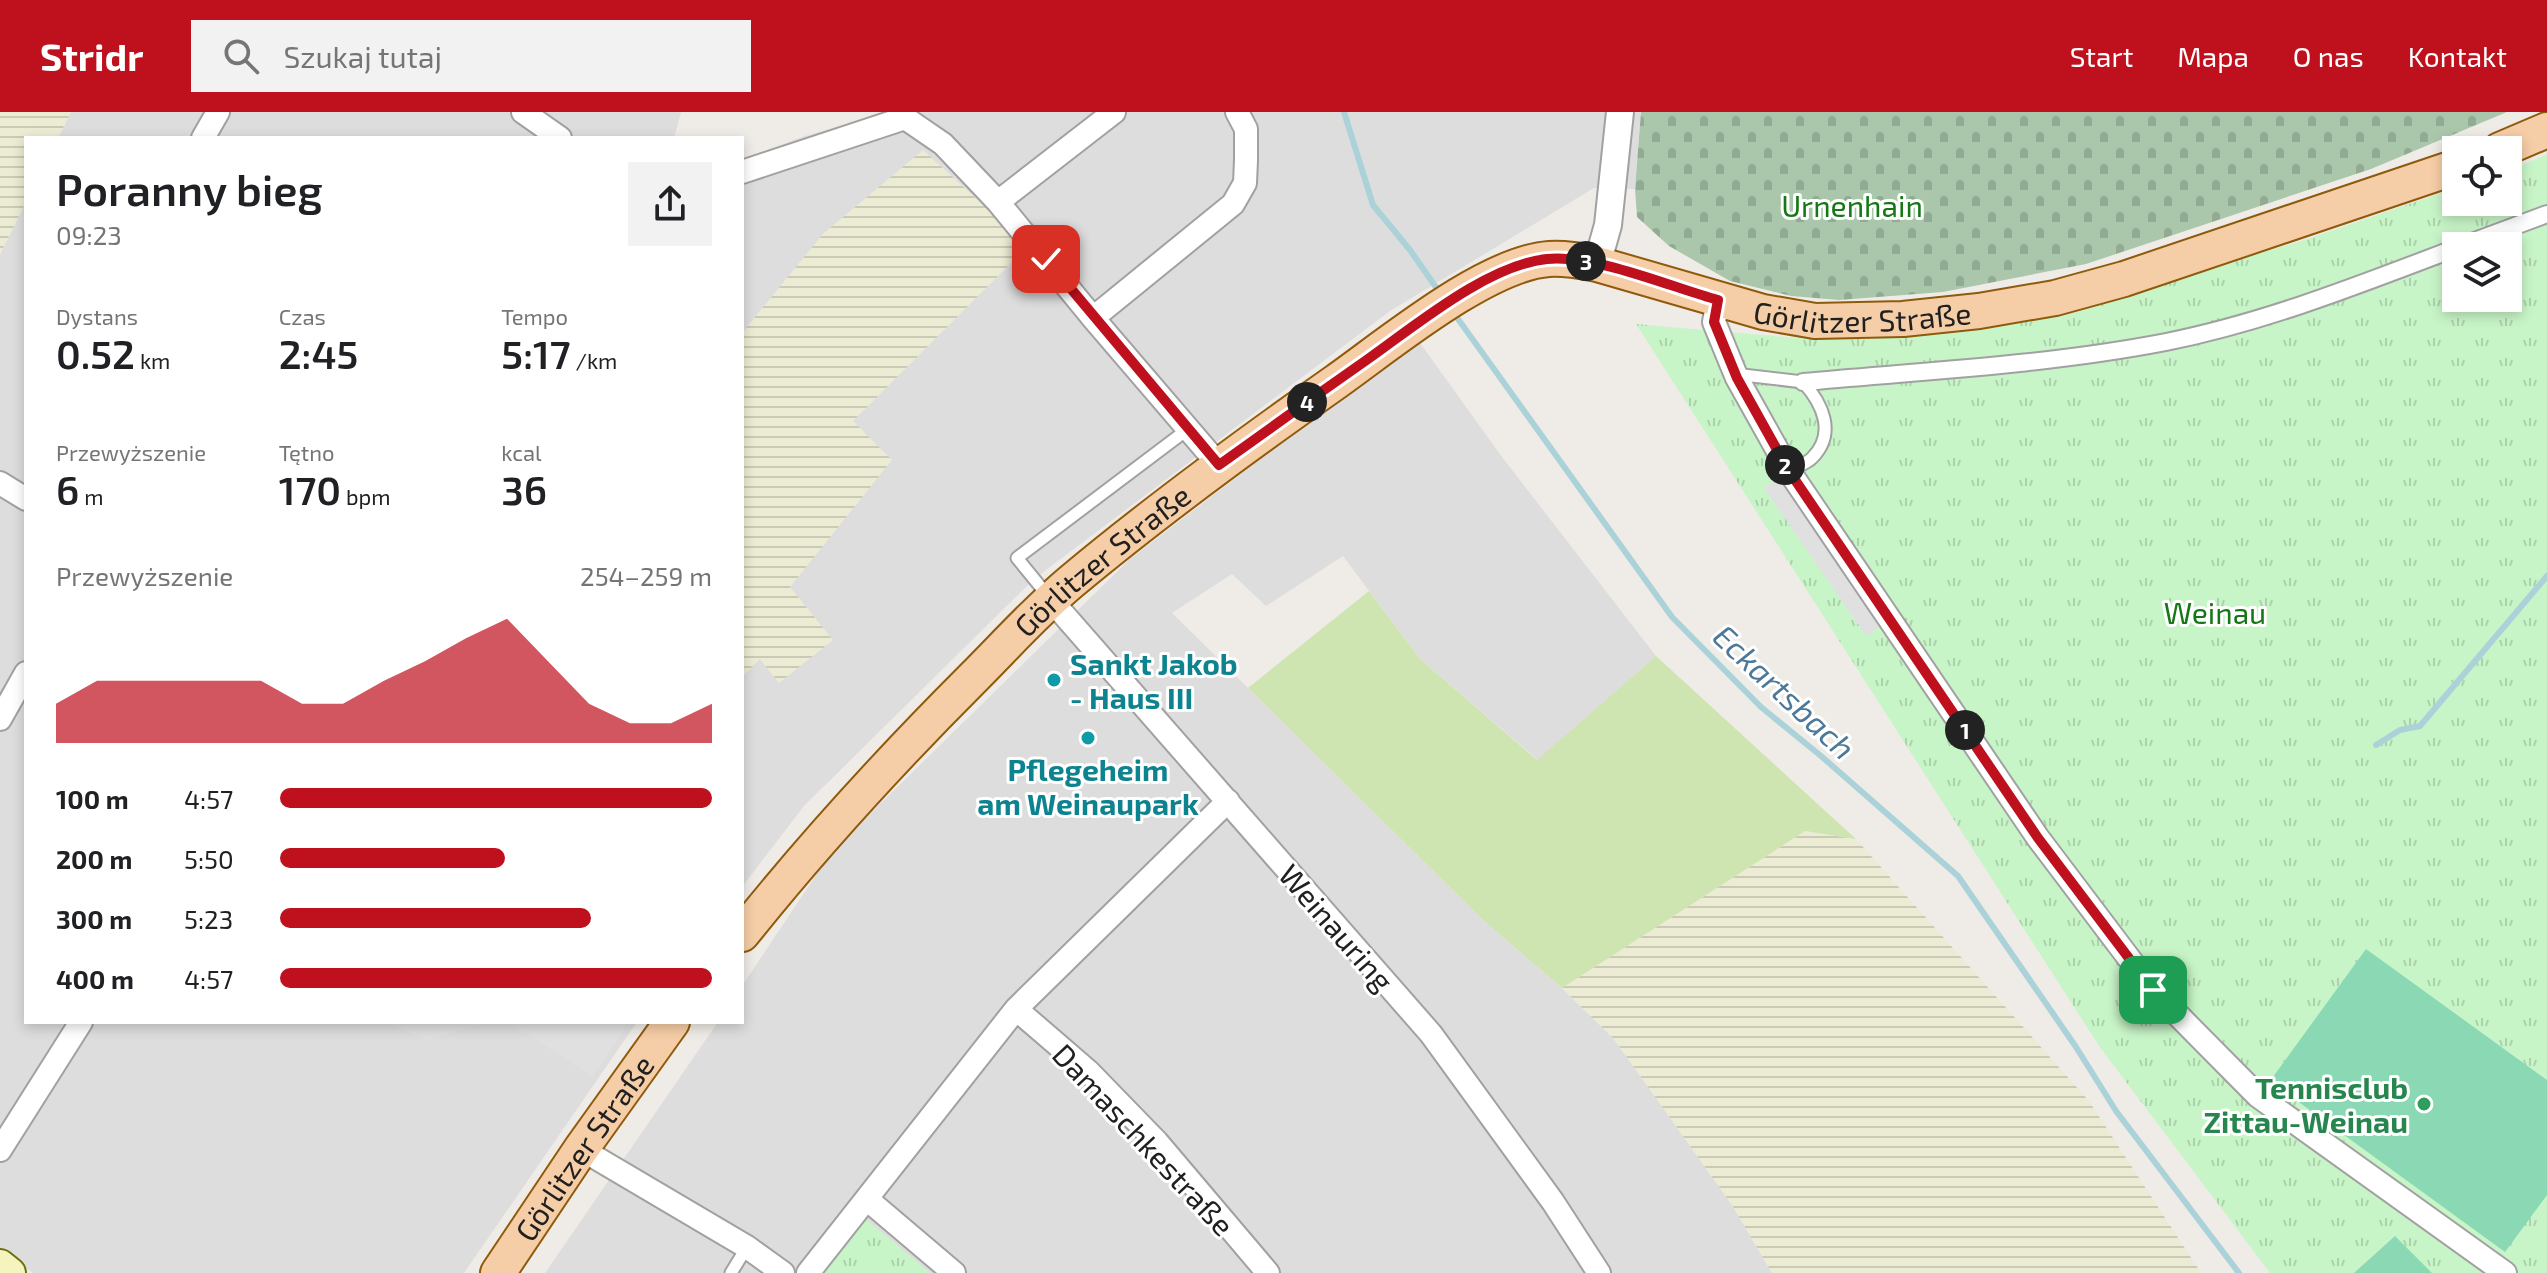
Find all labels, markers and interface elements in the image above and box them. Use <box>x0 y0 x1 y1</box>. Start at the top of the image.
search box <box>191 20 751 92</box>
text: Stridr <box>40 33 143 79</box>
icon: search <box>219 34 263 78</box>
text: Szukaj tutaj <box>283 38 442 74</box>
text: Start <box>2070 39 2133 73</box>
text: Mapa <box>2177 39 2249 73</box>
text: O nas <box>2293 39 2364 73</box>
text: Kontakt <box>2408 39 2507 73</box>
map controls <box>2442 136 2522 312</box>
button: locate <box>2442 136 2522 216</box>
text: Poranny bieg <box>56 162 323 215</box>
button: share <box>628 162 712 246</box>
park label: Urnenhain <box>1781 187 1923 223</box>
text: 09:23 <box>56 219 122 250</box>
pin <box>1012 225 1080 293</box>
button: layers <box>2442 232 2522 312</box>
icon: check <box>1024 237 1068 281</box>
pin: 3 <box>1566 241 1606 281</box>
text: 3 <box>1580 248 1592 274</box>
street label: Görlitzer Straße <box>1751 293 1973 339</box>
text: Dystans <box>56 303 138 329</box>
text: Czas <box>279 303 326 329</box>
text: Tempo <box>501 303 568 329</box>
text: 0.52 <box>56 329 135 377</box>
text: 2:45 <box>279 329 358 377</box>
text: 5:17 <box>501 329 571 377</box>
text: km <box>135 347 170 373</box>
text: /km <box>571 347 617 373</box>
pin: 4 <box>1287 382 1327 422</box>
text: 4 <box>1300 389 1314 415</box>
text: Przewyższenie <box>56 439 206 465</box>
text: Tętno <box>279 439 334 465</box>
text: kcal <box>501 439 542 465</box>
pin: 2 <box>1765 445 1805 485</box>
text: 2 <box>1779 452 1791 478</box>
text: 6 <box>56 465 79 513</box>
text: 170 <box>279 465 341 513</box>
text: 36 <box>501 465 547 513</box>
street label: Görlitzer Straße <box>1006 476 1197 643</box>
text: m <box>79 483 103 509</box>
text: bpm <box>341 483 390 509</box>
text: Przewyższenie <box>56 560 233 591</box>
text: 254–259 m <box>580 560 712 591</box>
park label: Weinau <box>2164 594 2266 630</box>
water label: Eckartsbach <box>1706 616 1864 766</box>
place label: Sankt Jakob - Haus III <box>1070 645 1238 715</box>
marker: Sankt Jakob - Haus III <box>1045 671 1063 689</box>
pin: 1 <box>1945 710 1985 750</box>
text: 1 <box>1960 717 1970 743</box>
marker: Pflegeheim am Weinaupark <box>1079 729 1097 747</box>
place label: Pflegeheim am Weinaupark <box>977 751 1199 821</box>
text: 100 m <box>56 783 129 814</box>
text: 4:57 <box>184 783 233 814</box>
text: 200 m <box>56 843 132 874</box>
text: 5:50 <box>184 843 234 874</box>
street label: Weinauring <box>1272 856 1402 998</box>
text: 300 m <box>56 903 132 934</box>
text: 5:23 <box>184 903 233 934</box>
pin <box>2119 956 2187 1024</box>
text: 400 m <box>56 963 134 994</box>
text: 4:57 <box>184 963 233 994</box>
icon: arrive <box>2131 968 2175 1012</box>
street label: Damaschkestraße <box>1046 1036 1242 1242</box>
street label: Görlitzer Straße <box>507 1048 661 1247</box>
place label: Tennisclub Zittau-Weinau <box>2203 1069 2408 1139</box>
marker: Tennisclub Zittau-Weinau <box>2415 1095 2433 1113</box>

